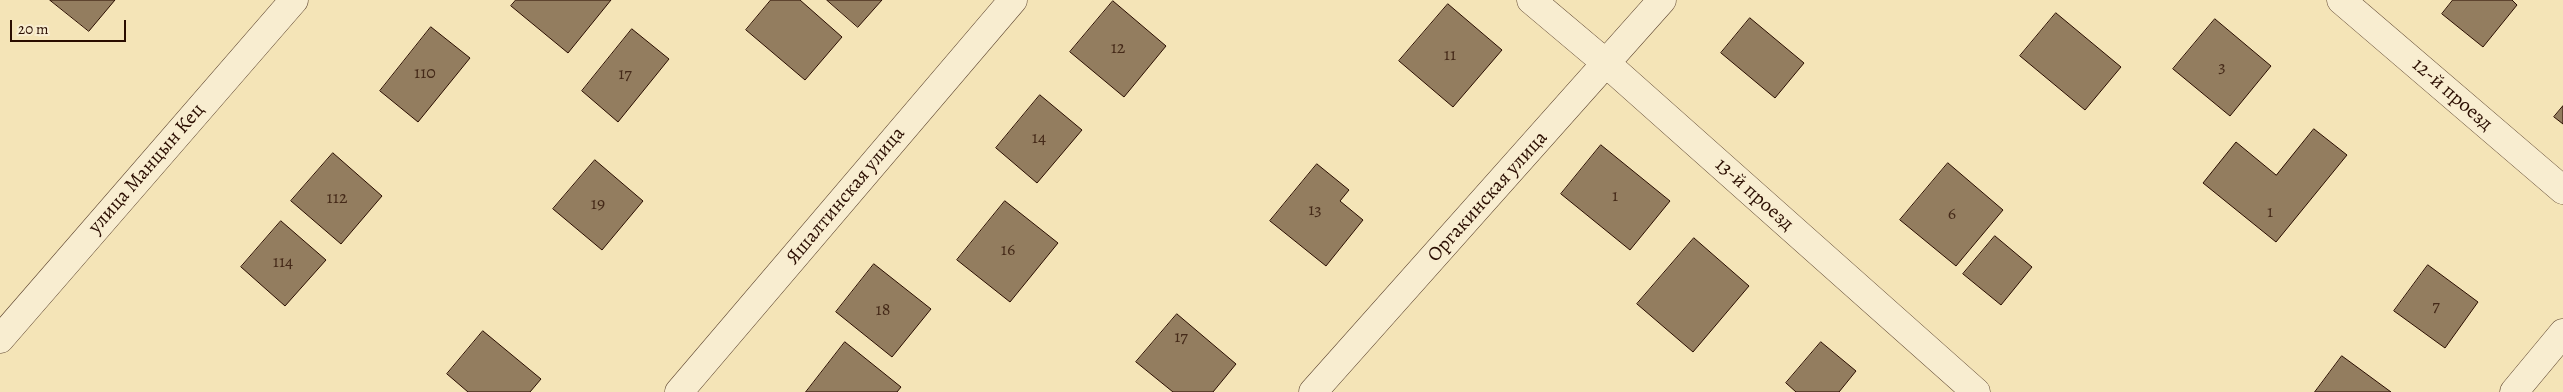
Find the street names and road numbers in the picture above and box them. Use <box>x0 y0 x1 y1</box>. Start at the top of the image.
street label: 12-й проезд <box>2407 53 2497 137</box>
street label: улица Манцын Кец <box>84 99 210 239</box>
street label: Яшалтинская улица <box>781 122 911 270</box>
street label: Оргакинская улица <box>1423 126 1553 268</box>
street label: 13-й проезд <box>1710 153 1798 237</box>

